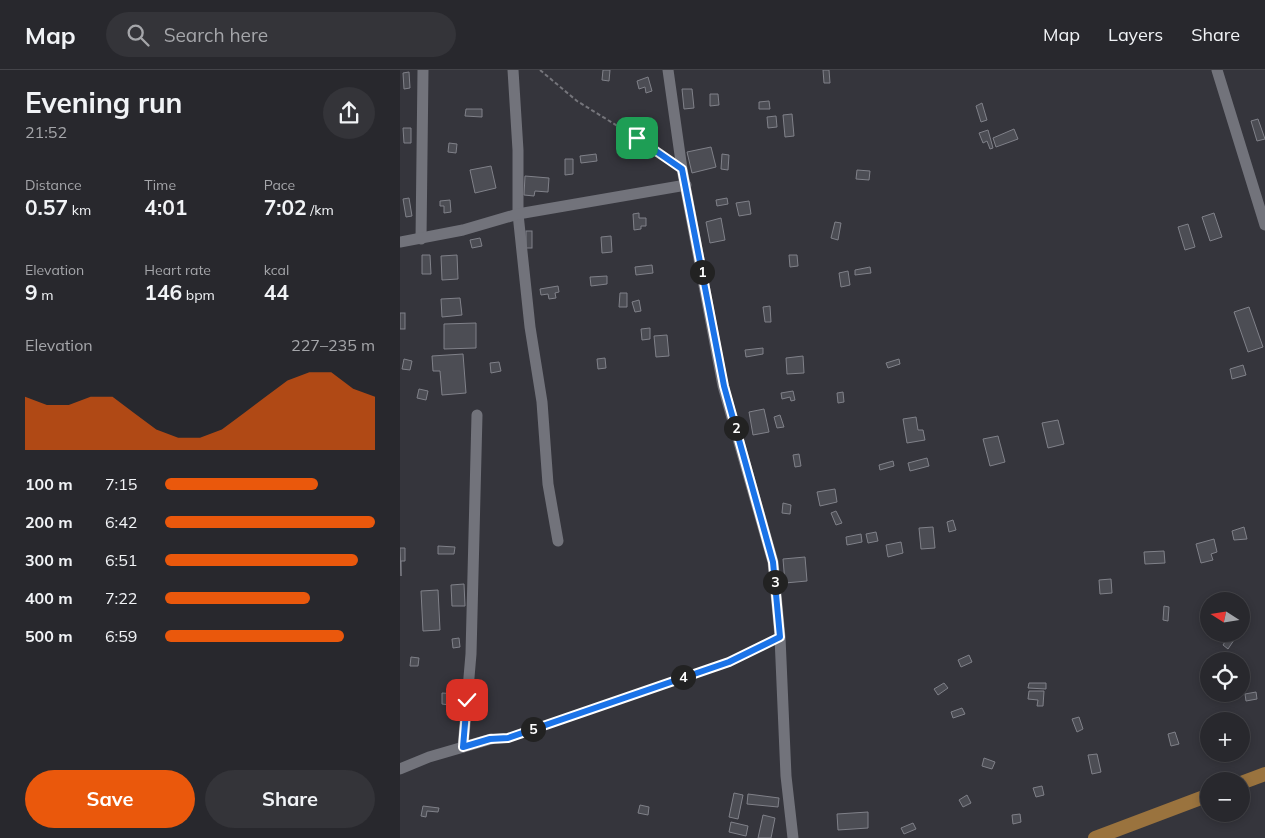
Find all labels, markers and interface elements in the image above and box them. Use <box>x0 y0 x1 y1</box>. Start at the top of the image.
search box <box>106 12 456 57</box>
text: Map <box>25 20 76 50</box>
icon: search <box>124 21 152 49</box>
text: Search here <box>164 23 268 47</box>
text: Map <box>1043 23 1080 46</box>
text: Layers <box>1108 23 1163 46</box>
text: Share <box>1191 23 1240 46</box>
text: Evening run <box>25 85 182 120</box>
button: share <box>323 87 375 139</box>
pin <box>616 117 658 159</box>
text: 21:52 <box>25 122 67 142</box>
icon: arrive <box>623 124 651 152</box>
text: Distance <box>25 176 82 194</box>
text: Time <box>144 176 176 194</box>
text: Pace <box>264 176 295 194</box>
text: 0.57 <box>25 194 68 220</box>
text: 4:01 <box>144 194 187 220</box>
text: 7:02 <box>264 194 307 220</box>
text: km <box>68 201 91 219</box>
text: /km <box>307 201 334 219</box>
pin: 1 <box>690 260 714 284</box>
text: Elevation <box>25 261 84 279</box>
text: Heart rate <box>144 261 211 279</box>
text: kcal <box>264 261 289 279</box>
text: 1 <box>698 263 707 281</box>
text: 9 <box>25 279 38 305</box>
text: 146 <box>144 279 182 305</box>
text: 44 <box>264 279 289 305</box>
text: m <box>38 286 54 304</box>
text: bpm <box>182 286 215 304</box>
text: Elevation <box>25 335 93 355</box>
text: 227–235 m <box>291 335 375 355</box>
pin: 2 <box>724 416 748 440</box>
text: 2 <box>732 419 741 437</box>
text: 100 m <box>25 474 73 494</box>
text: 7:15 <box>105 474 137 494</box>
text: 200 m <box>25 512 73 532</box>
text: 6:42 <box>105 512 137 532</box>
text: 300 m <box>25 550 73 570</box>
text: 6:51 <box>105 550 137 570</box>
pin: 3 <box>762 570 788 594</box>
text: 3 <box>771 573 780 591</box>
text: 400 m <box>25 588 73 608</box>
text: 7:22 <box>105 588 137 608</box>
north arrow <box>1200 592 1250 642</box>
map controls <box>1200 592 1250 822</box>
text: 500 m <box>25 626 73 646</box>
text: 6:59 <box>105 626 137 646</box>
button: locate <box>1200 652 1250 702</box>
pin: 4 <box>670 664 696 690</box>
text: 4 <box>679 668 688 686</box>
pin <box>446 679 488 721</box>
icon: check <box>453 686 481 714</box>
button: + <box>1200 712 1250 762</box>
pin: 5 <box>520 716 546 742</box>
text: 5 <box>529 720 538 738</box>
button: Save <box>25 770 195 828</box>
button: Share <box>205 770 375 828</box>
button: − <box>1200 772 1250 822</box>

